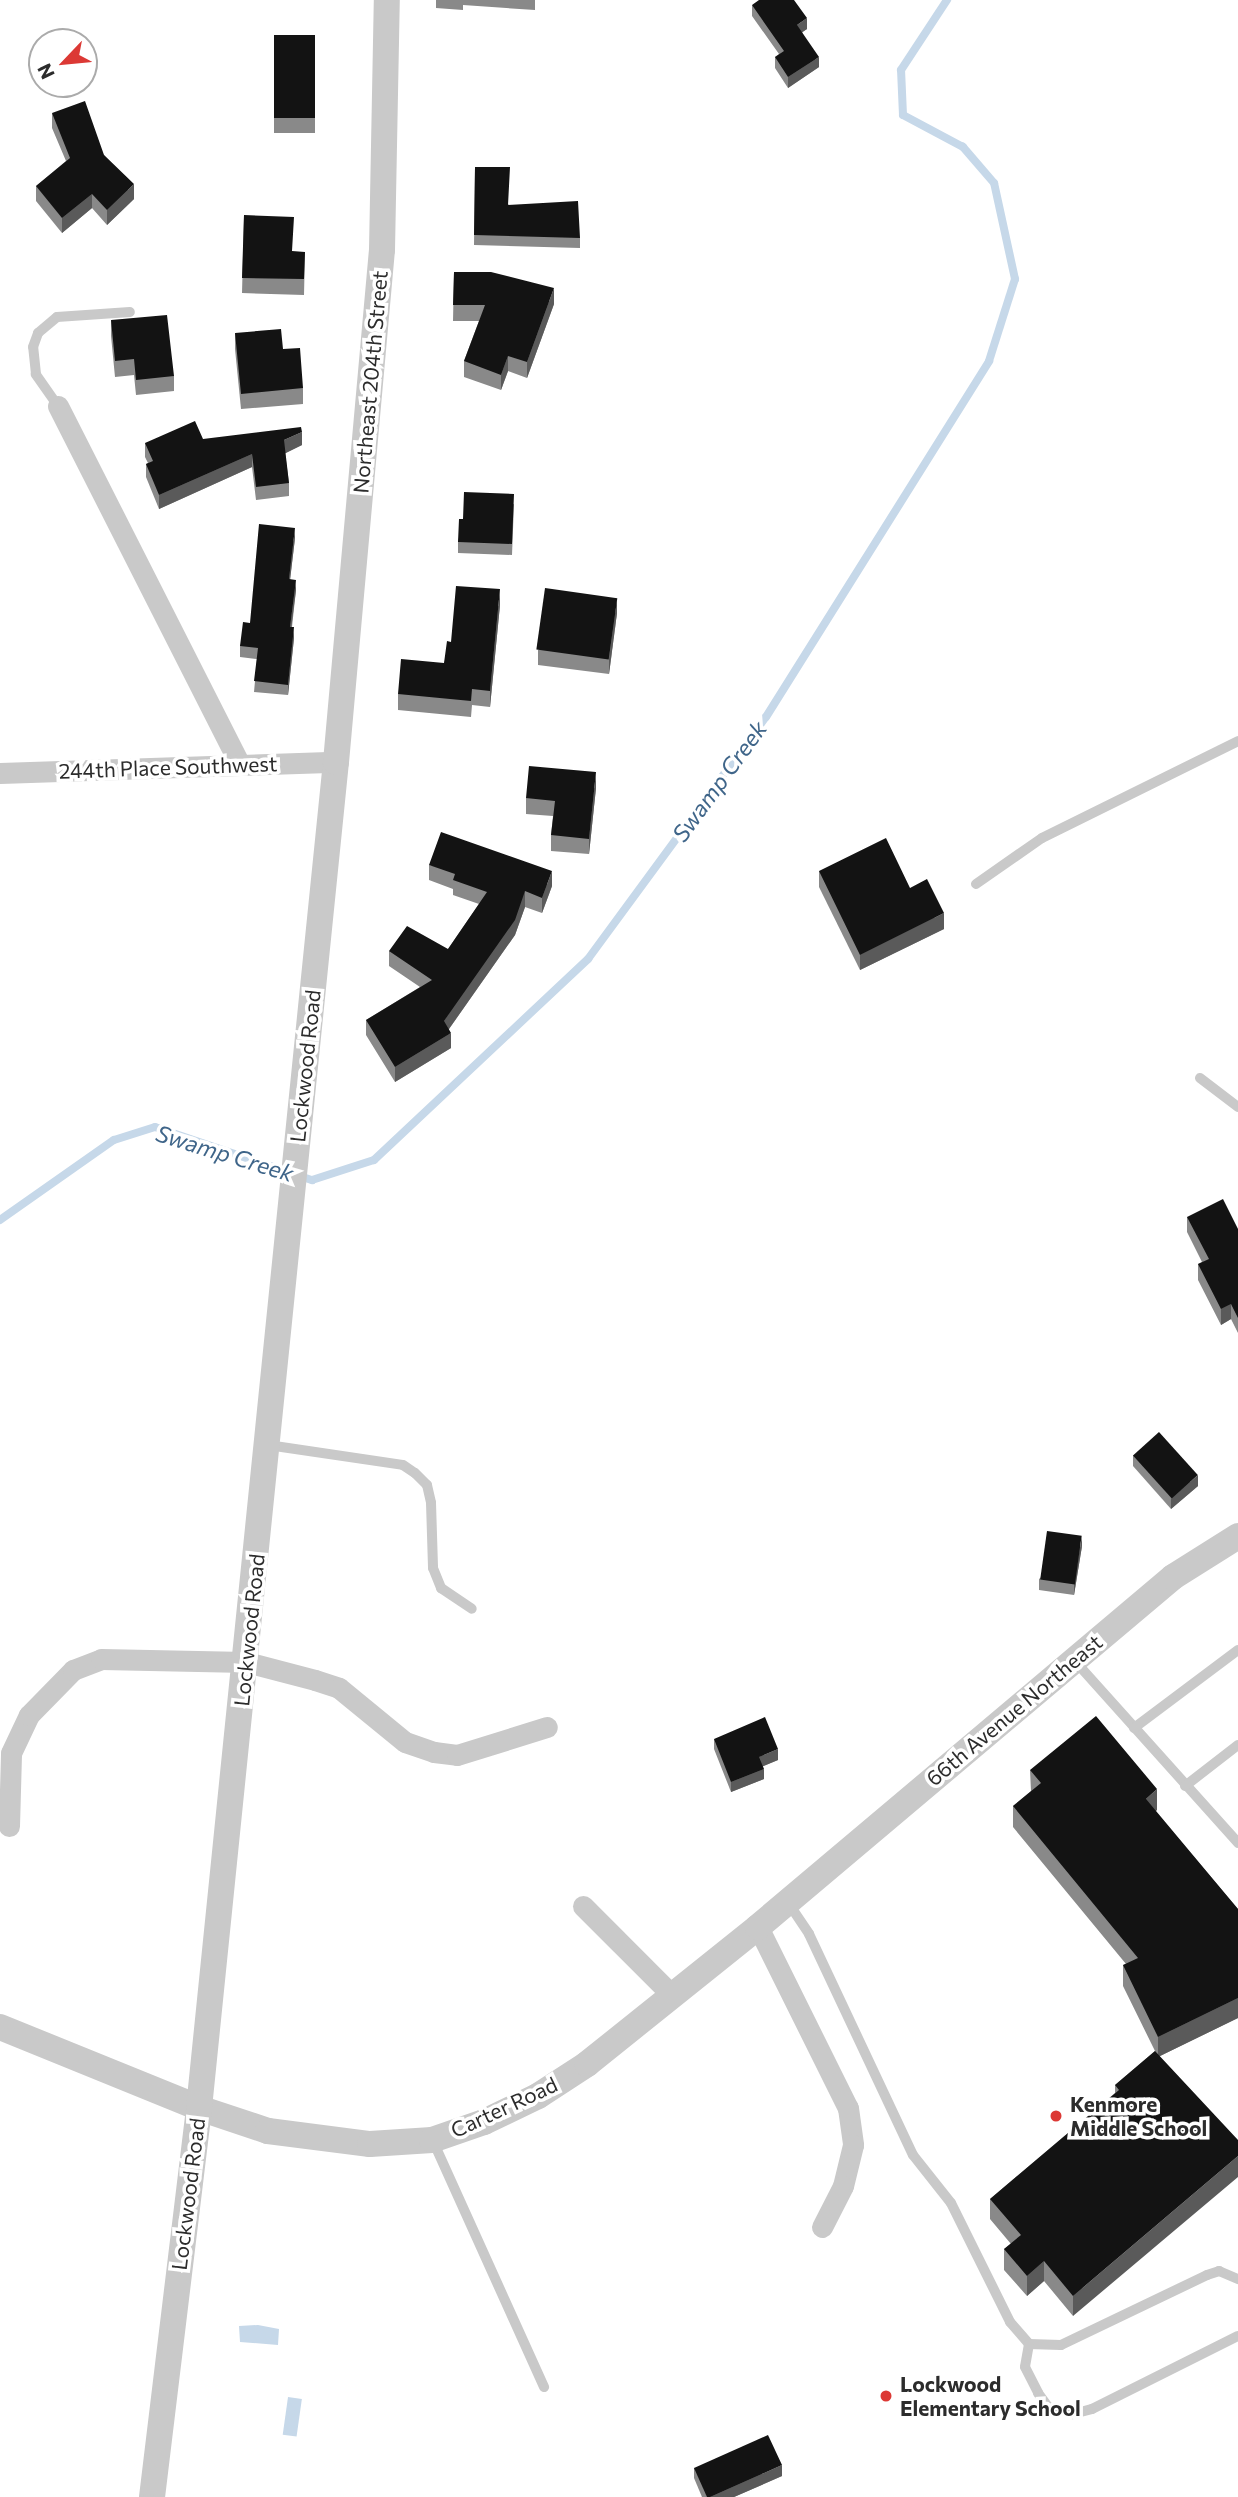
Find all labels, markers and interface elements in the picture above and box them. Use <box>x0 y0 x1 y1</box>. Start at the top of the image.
north arrow <box>28 28 98 98</box>
text: N <box>32 60 59 83</box>
street label: Northeast 204th Street <box>348 270 392 494</box>
water label: Swamp Creek <box>666 715 772 847</box>
street label: 244th Place Southwest <box>58 751 278 783</box>
street label: Lockwood Road <box>284 989 326 1143</box>
water label: Swamp Creek <box>153 1119 297 1187</box>
street label: Lockwood Road <box>228 1553 270 1707</box>
street label: 66th Avenue Northeast <box>921 1629 1107 1791</box>
street label: Carter Road <box>447 2071 561 2143</box>
place label: Kenmore Middle School <box>1070 2091 1207 2141</box>
marker: Kenmore Middle School <box>1048 2108 1064 2124</box>
street label: Lockwood Road <box>166 2117 210 2271</box>
place label: Lockwood Elementary School <box>900 2371 1081 2421</box>
marker: Lockwood Elementary School <box>878 2388 894 2404</box>

